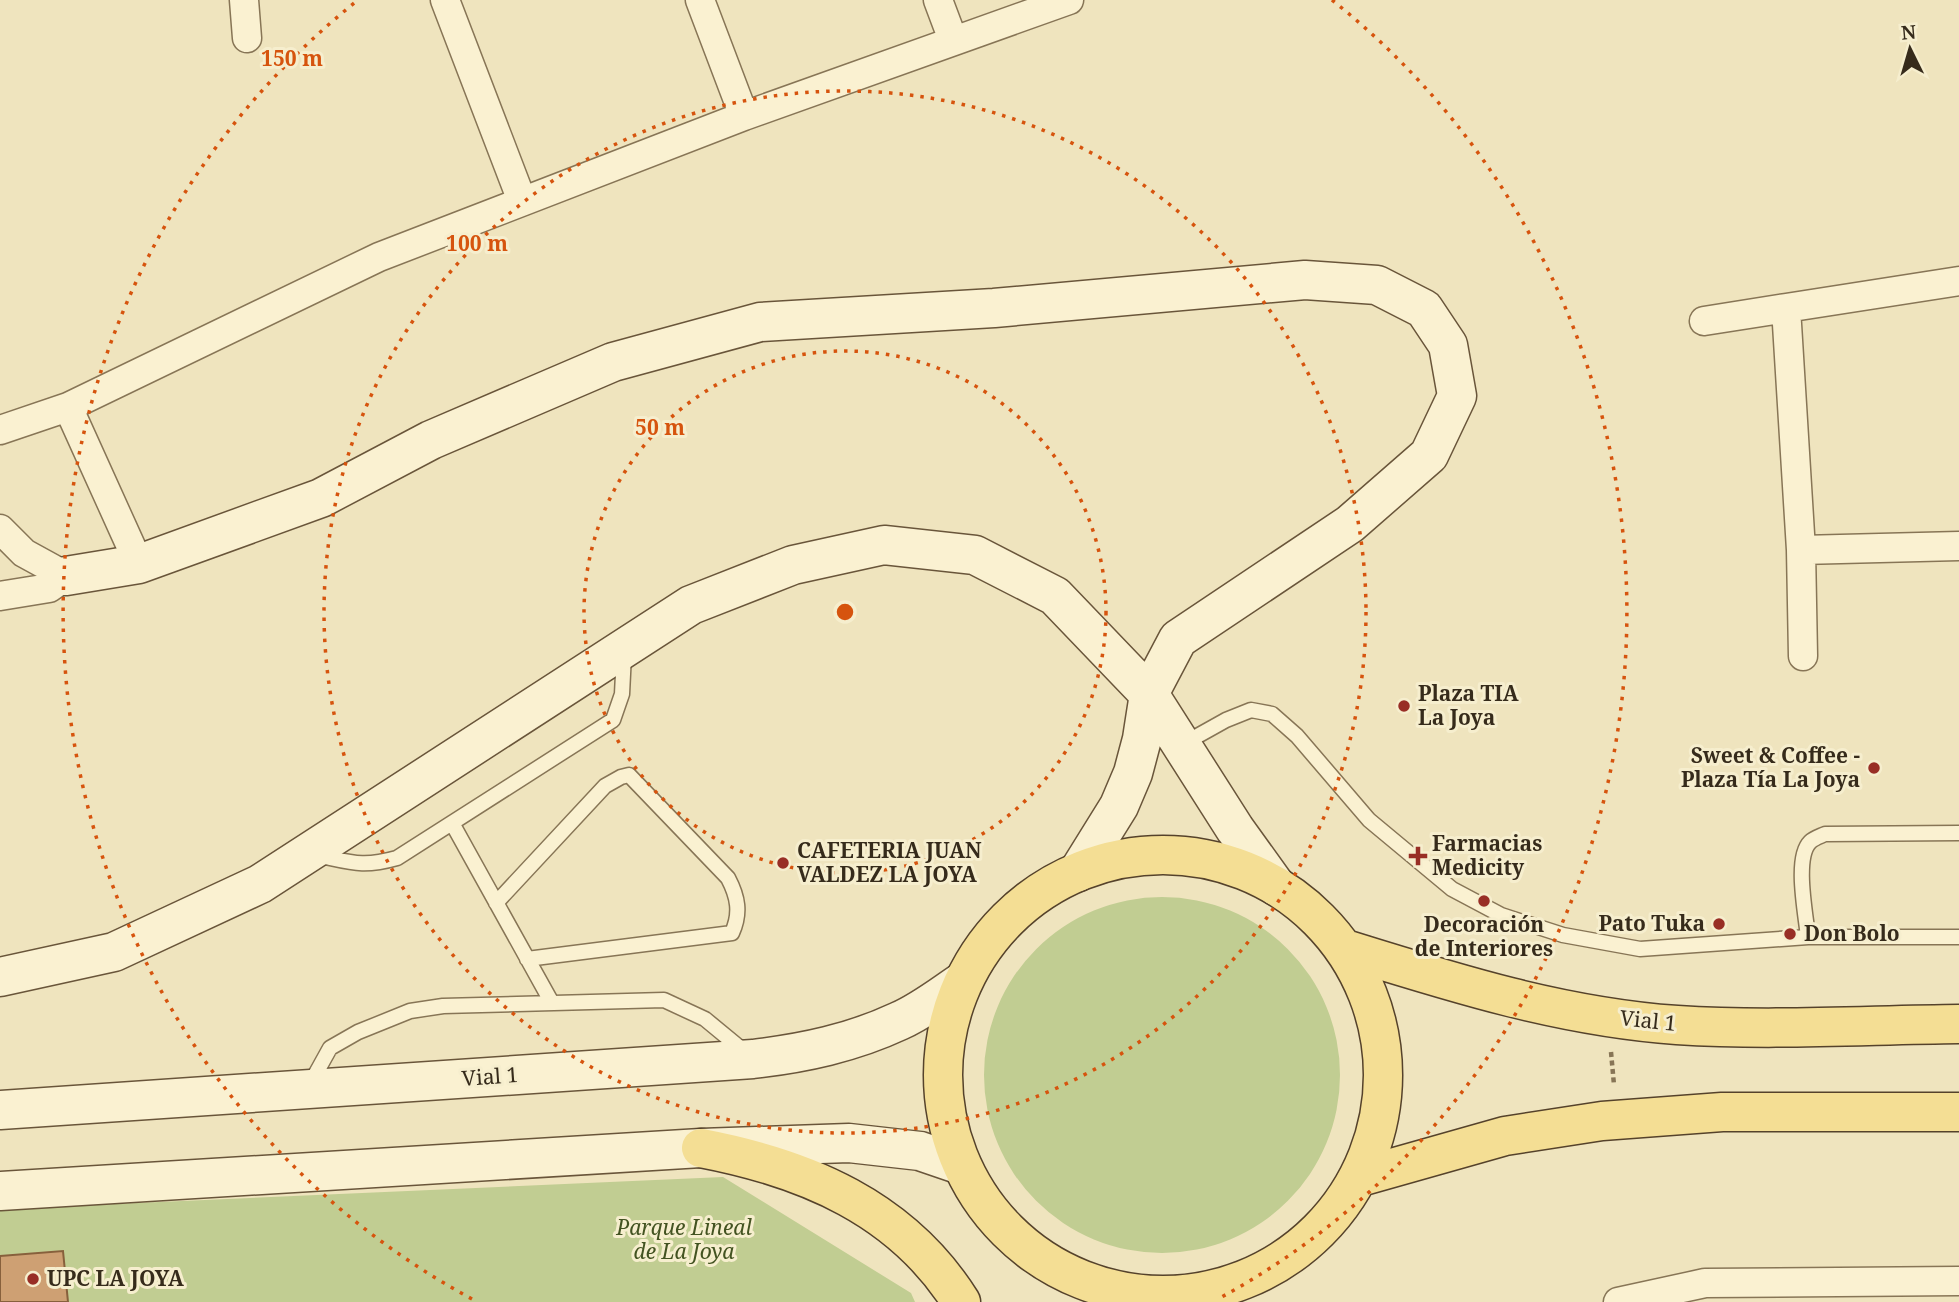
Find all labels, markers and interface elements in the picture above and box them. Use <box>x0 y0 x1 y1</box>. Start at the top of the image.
north arrow <box>1875 14 1945 84</box>
text: N <box>1900 18 1917 46</box>
text: 150 m <box>261 44 323 72</box>
text: 100 m <box>446 229 508 257</box>
text: 50 m <box>635 413 685 441</box>
centre of rings <box>833 600 857 624</box>
place label: Plaza TIA La Joya <box>1418 679 1519 731</box>
marker: Plaza TIA La Joya <box>1396 698 1412 714</box>
place label: Sweet & Coffee - Plaza Tía La Joya <box>1681 741 1860 793</box>
marker: Sweet & Coffee - Plaza Tía La Joya <box>1866 760 1882 776</box>
place label: Farmacias Medicity <box>1432 829 1542 881</box>
place label: CAFETERIA JUAN VALDEZ LA JOYA <box>797 836 982 888</box>
marker: Farmacias Medicity <box>1410 848 1426 864</box>
marker: CAFETERIA JUAN VALDEZ LA JOYA <box>775 855 791 871</box>
marker: Decoración de Interiores <box>1476 893 1492 909</box>
place label: Pato Tuka <box>1598 909 1705 937</box>
place label: Decoración de Interiores <box>1415 910 1553 962</box>
marker: Pato Tuka <box>1711 916 1727 932</box>
place label: Don Bolo <box>1804 919 1900 947</box>
marker: Don Bolo <box>1782 926 1798 942</box>
street label: Vial 1 <box>1619 1003 1678 1037</box>
street label: Vial 1 <box>461 1060 519 1092</box>
park label: Parque Lineal de La Joya <box>615 1213 752 1265</box>
place label: UPC LA JOYA <box>47 1264 184 1292</box>
marker: UPC LA JOYA <box>25 1271 41 1287</box>

